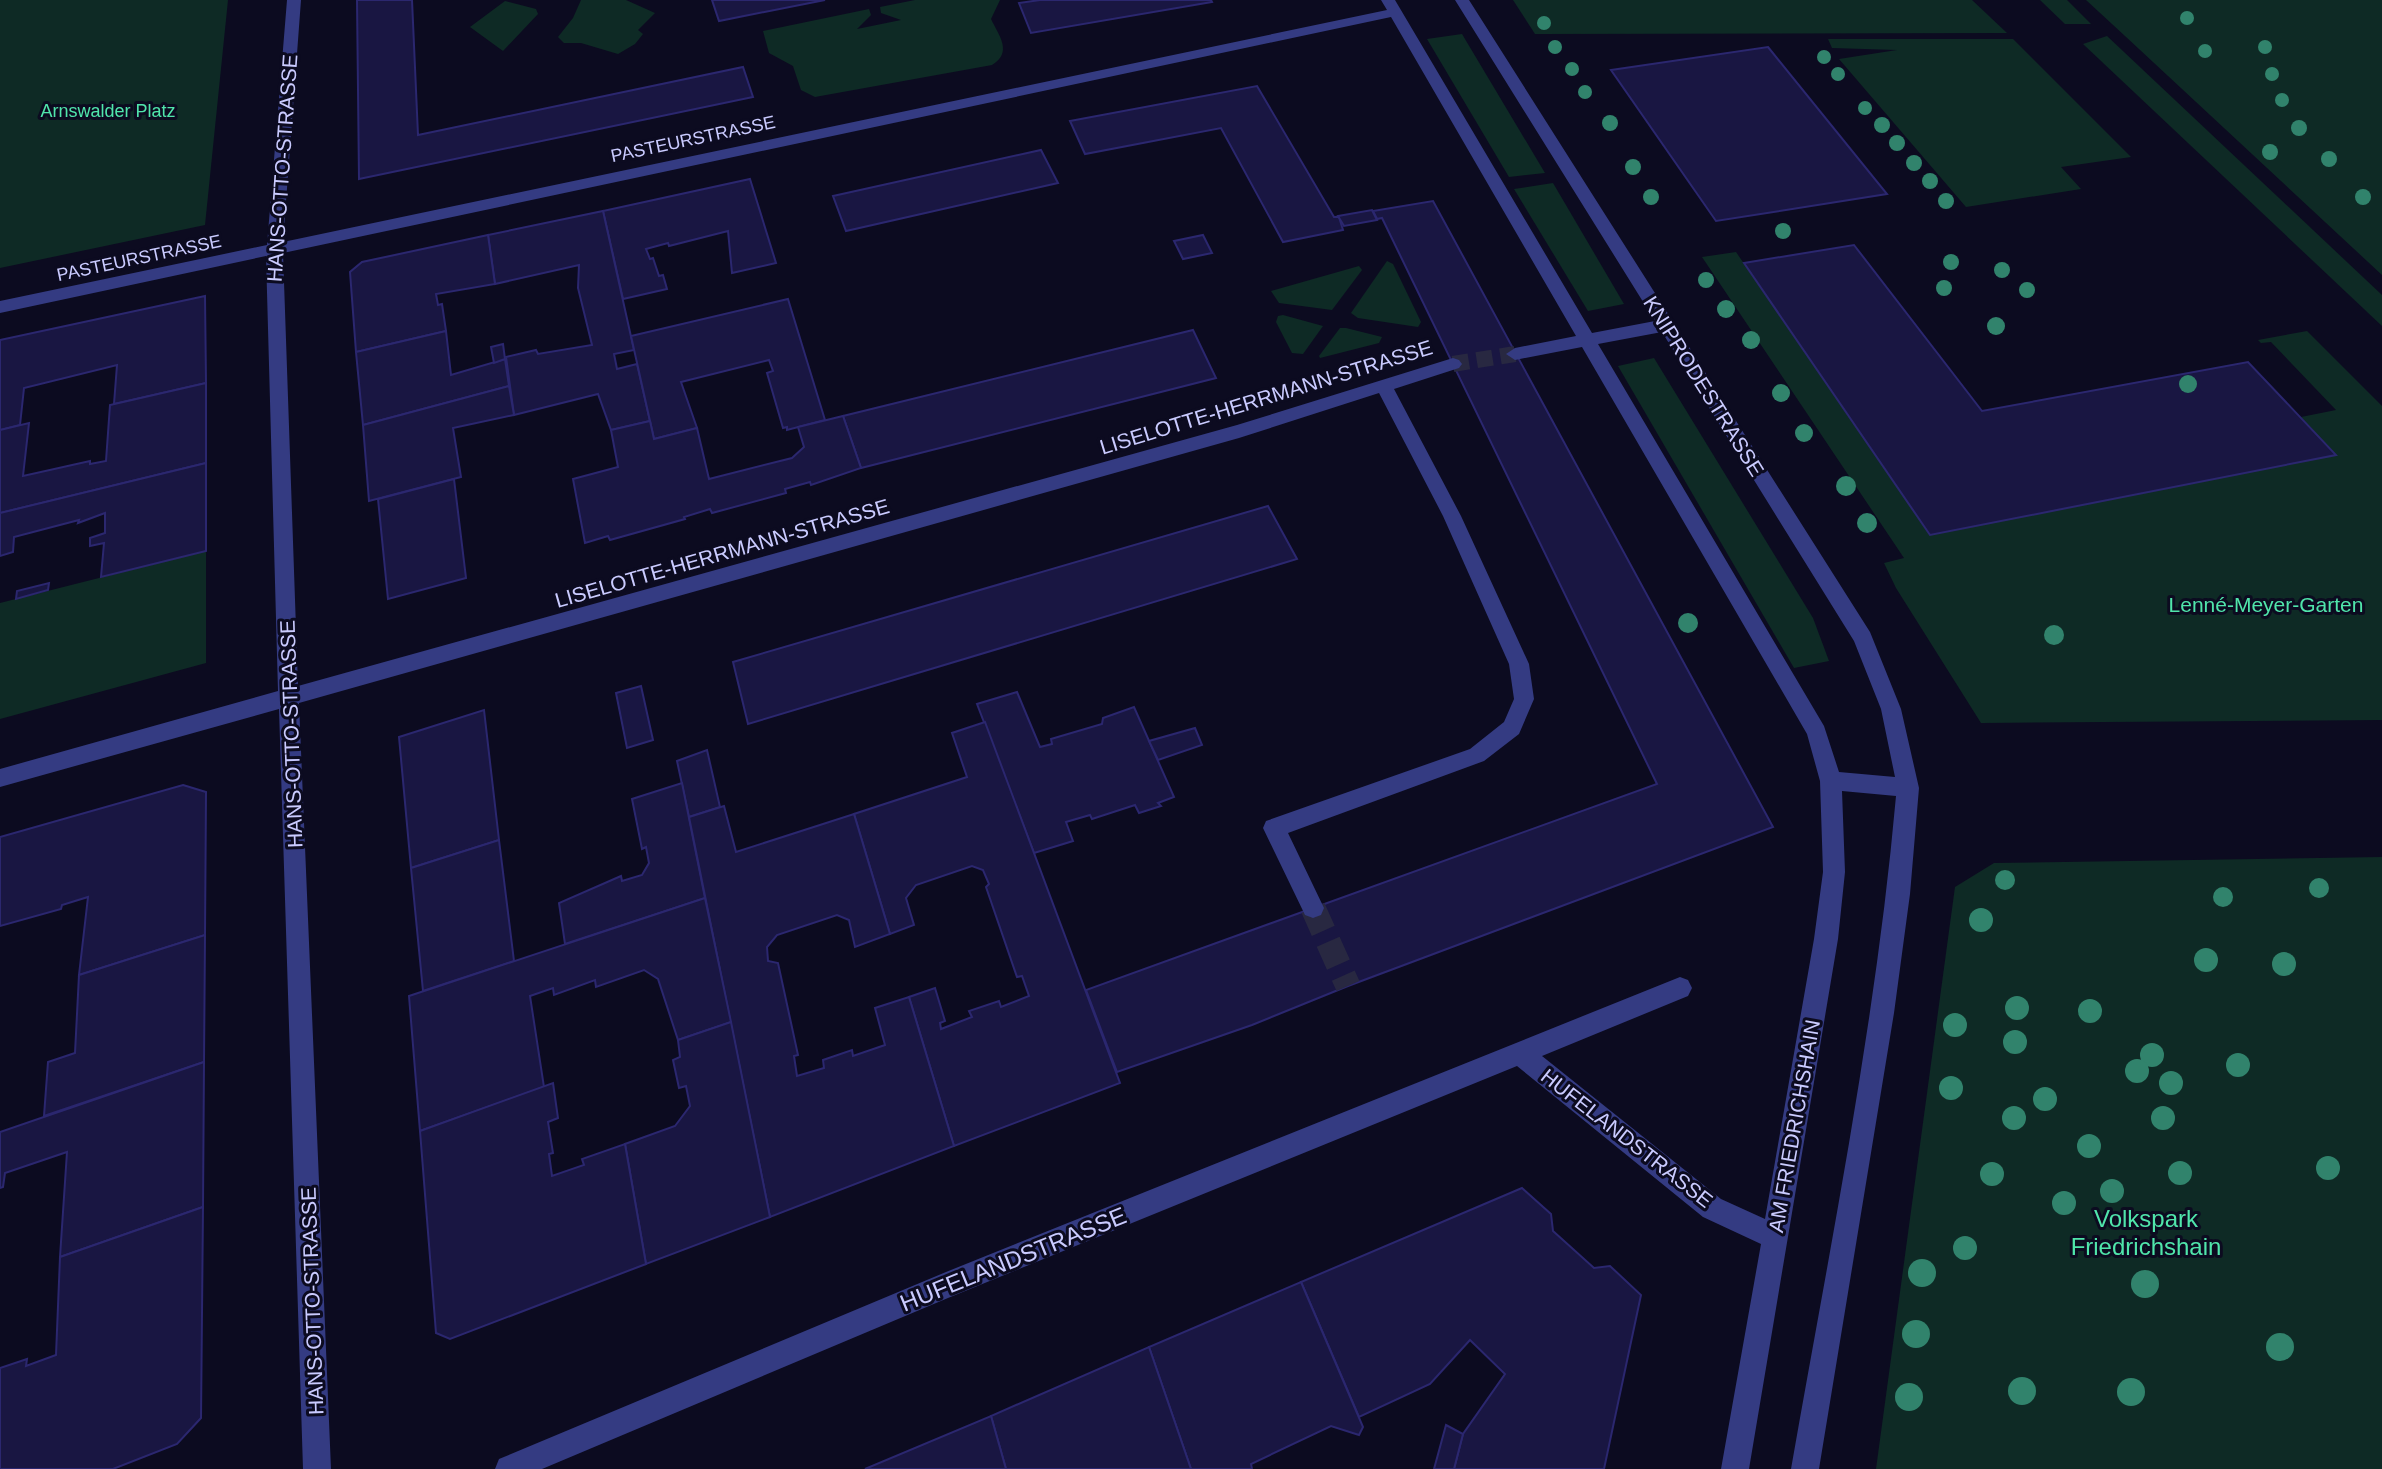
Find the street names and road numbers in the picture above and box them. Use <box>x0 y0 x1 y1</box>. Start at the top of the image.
street label: HANS-OTTO-STRASSE <box>263 53 301 283</box>
street label: PASTEURSTRASSE <box>609 112 777 166</box>
street label: PASTEURSTRASSE <box>55 231 223 285</box>
street label: KNIPRODESTRASSE <box>1639 292 1769 480</box>
street label: LISELOTTE-HERRMANN-STRASSE <box>1097 335 1435 459</box>
street label: LISELOTTE-HERRMANN-STRASSE <box>552 494 892 612</box>
street label: HANS-OTTO-STRASSE <box>276 620 306 848</box>
street label: AM FRIEDRICHSHAIN <box>1764 1018 1824 1234</box>
street label: HUFELANDSTRASSE <box>1537 1064 1717 1212</box>
street label: HANS-OTTO-STRASSE <box>297 1187 327 1415</box>
street label: HUFELANDSTRASSE <box>896 1201 1130 1317</box>

